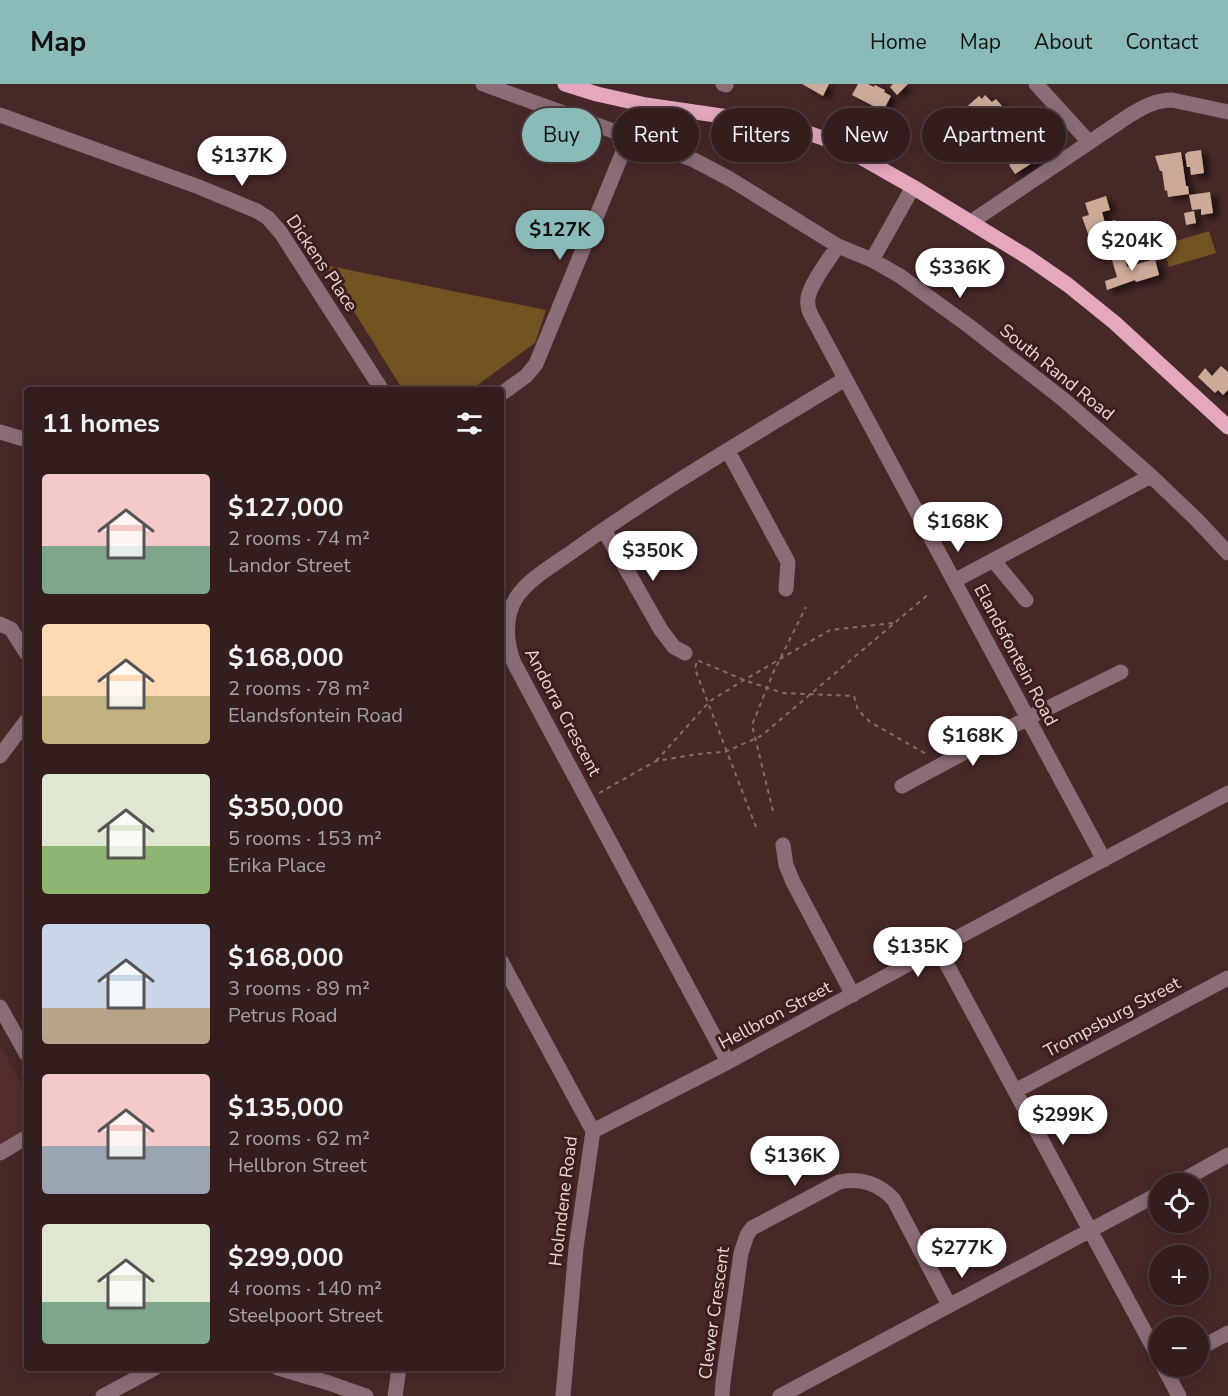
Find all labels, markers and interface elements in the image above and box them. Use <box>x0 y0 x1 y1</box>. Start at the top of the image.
text: Map <box>30 23 86 61</box>
text: Home <box>870 28 927 56</box>
text: Map <box>960 28 1001 56</box>
text: About <box>1034 28 1092 56</box>
text: Contact <box>1125 28 1198 56</box>
chip: Buy <box>522 108 601 162</box>
chip: Rent <box>613 108 699 162</box>
chip: Filters <box>711 108 811 162</box>
chip: New <box>823 108 910 162</box>
chip: Apartment <box>922 108 1066 162</box>
pin: $137K <box>200 136 284 187</box>
text: $137K <box>211 142 273 169</box>
street label: Dickens Place <box>281 210 363 316</box>
pin: $127K <box>518 210 602 261</box>
text: $127K <box>529 216 591 243</box>
pin: $204K <box>1090 221 1174 272</box>
text: $204K <box>1101 227 1163 254</box>
pin: $336K <box>918 248 1002 299</box>
text: $336K <box>929 254 991 281</box>
street label: South Rand Road <box>995 318 1119 426</box>
text: 11 homes <box>42 406 160 441</box>
icon: filters <box>453 407 486 440</box>
text: $127,000 <box>228 490 344 525</box>
icon: home <box>90 498 162 570</box>
pin: $168K <box>916 502 1000 553</box>
text: $168K <box>927 508 989 535</box>
text: 2 rooms · 74 m² <box>228 525 370 552</box>
pin: $350K <box>611 531 695 582</box>
text: $350K <box>622 537 684 564</box>
text: Landor Street <box>228 552 350 579</box>
street label: Elandsfontein Road <box>968 580 1064 730</box>
text: $168,000 <box>228 640 344 675</box>
street label: Andorra Crescent <box>519 644 607 781</box>
icon: home <box>90 648 162 720</box>
text: 2 rooms · 78 m² <box>228 675 370 702</box>
text: Elandsfontein Road <box>228 702 403 729</box>
pin: $168K <box>931 716 1015 767</box>
text: $168K <box>942 722 1004 749</box>
text: $350,000 <box>228 790 344 825</box>
icon: home <box>90 798 162 870</box>
text: 5 rooms · 153 m² <box>228 825 382 852</box>
text: Erika Place <box>228 852 326 879</box>
pin: $135K <box>876 927 960 978</box>
text: $135K <box>887 933 949 960</box>
text: $168,000 <box>228 940 344 975</box>
icon: home <box>90 948 162 1020</box>
street label: Trompsburg Street <box>1039 970 1185 1063</box>
text: 3 rooms · 89 m² <box>228 975 370 1002</box>
street label: Hellbron Street <box>714 975 836 1055</box>
text: Petrus Road <box>228 1002 338 1029</box>
text: $135,000 <box>228 1090 344 1125</box>
pin: $299K <box>1021 1095 1105 1146</box>
icon: home <box>90 1098 162 1170</box>
text: $299K <box>1032 1101 1094 1128</box>
text: 2 rooms · 62 m² <box>228 1125 370 1152</box>
street label: Holmdene Road <box>543 1135 583 1267</box>
pin: $136K <box>753 1136 837 1187</box>
text: $136K <box>764 1142 826 1169</box>
text: Hellbron Street <box>228 1152 367 1179</box>
map controls <box>1149 1173 1209 1377</box>
button: locate <box>1149 1173 1209 1233</box>
pin: $277K <box>920 1228 1004 1279</box>
text: $277K <box>931 1234 993 1261</box>
text: $299,000 <box>228 1240 344 1275</box>
street label: Clewer Crescent <box>693 1245 735 1381</box>
button: + <box>1149 1245 1209 1305</box>
icon: home <box>90 1248 162 1320</box>
text: 4 rooms · 140 m² <box>228 1275 382 1302</box>
text: Steelpoort Street <box>228 1302 383 1329</box>
button: − <box>1149 1317 1209 1377</box>

